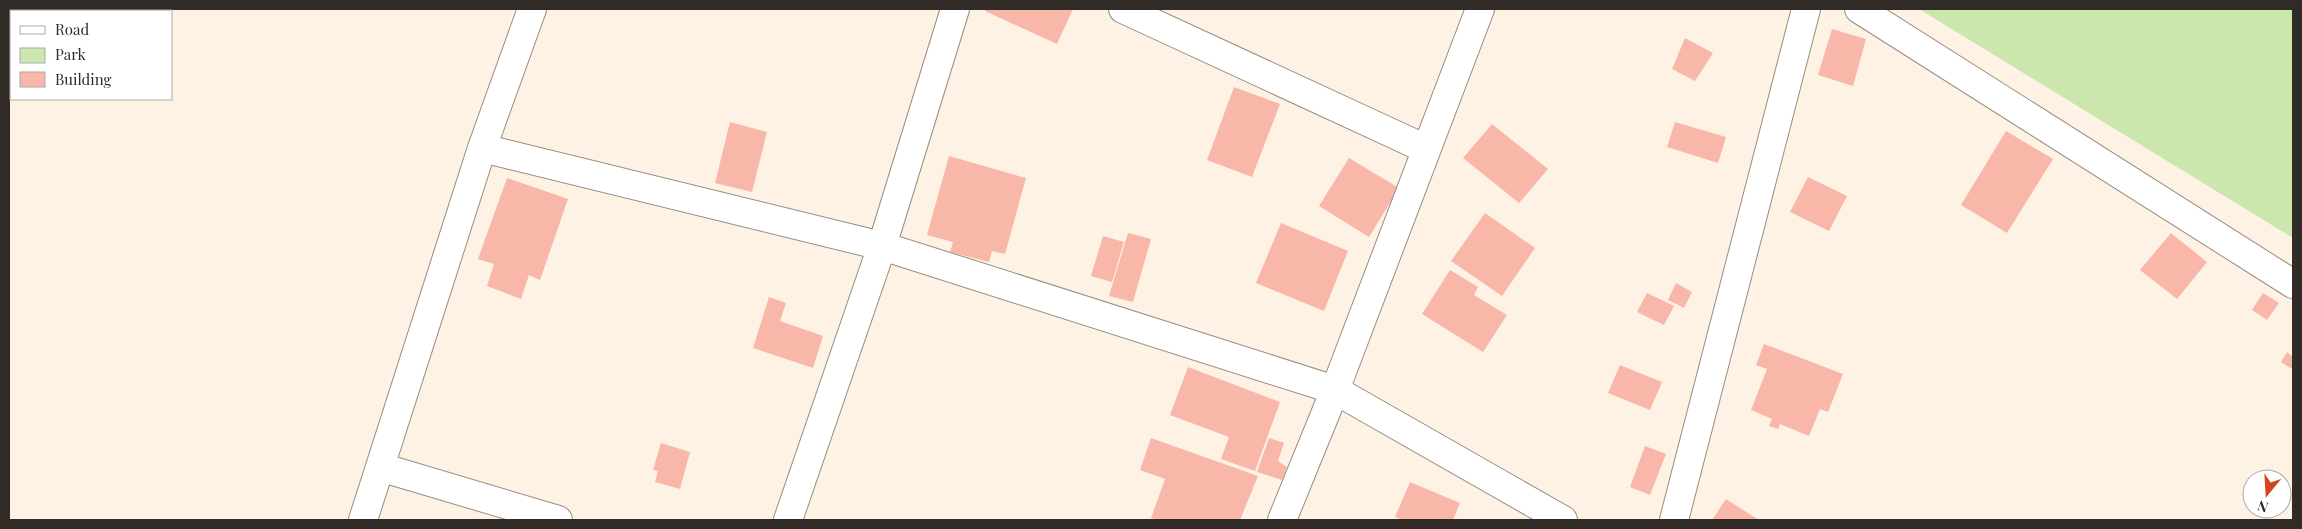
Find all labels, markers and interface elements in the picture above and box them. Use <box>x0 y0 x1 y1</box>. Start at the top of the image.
legend <box>10 10 172 100</box>
text: Road <box>55 19 89 39</box>
text: Park <box>55 44 87 64</box>
text: Building <box>55 69 112 89</box>
north arrow <box>2242 469 2292 519</box>
text: N <box>2255 496 2271 517</box>

